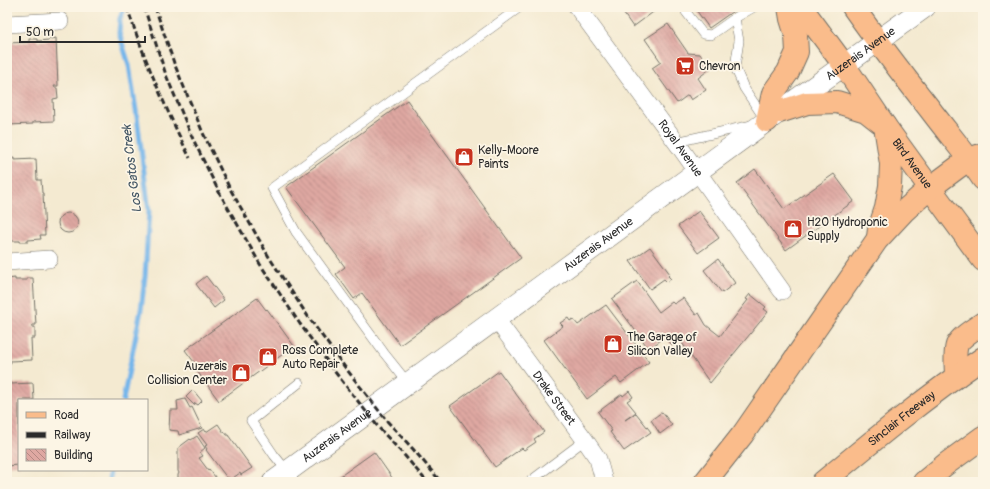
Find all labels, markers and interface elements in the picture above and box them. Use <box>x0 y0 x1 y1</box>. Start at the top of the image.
scale bar <box>20 18 145 44</box>
street label: Auzerais Avenue <box>823 24 899 84</box>
text: 50 m <box>26 25 54 40</box>
supermarket icon: Chevron <box>674 55 696 77</box>
place label: Chevron <box>699 59 741 74</box>
street label: Royal Avenue <box>654 117 706 180</box>
water label: Los Gatos Creek <box>118 122 145 214</box>
street label: Bird Avenue <box>889 136 935 192</box>
place label: Kelly-Moore Paints <box>478 143 539 172</box>
shop icon: Kelly-Moore Paints <box>453 146 475 168</box>
street label: Auzerais Avenue <box>561 214 636 275</box>
place label: H₂O Hydroponic Supply <box>807 215 888 244</box>
shop icon: H₂O Hydroponic Supply <box>782 218 804 240</box>
place label: The Garage of Silicon Valley <box>627 330 697 359</box>
shop icon: The Garage of Silicon Valley <box>602 333 624 355</box>
place label: Ross Complete Auto Repair <box>282 343 358 372</box>
shop icon: Ross Complete Auto Repair <box>257 346 279 368</box>
place label: Auzerais Collision Center <box>147 359 228 388</box>
shop icon: Auzerais Collision Center <box>230 362 252 384</box>
street label: Drake Street <box>529 368 579 428</box>
street label: Sinclair Freeway <box>865 388 938 450</box>
legend <box>18 399 148 471</box>
street label: Auzerais Avenue <box>299 405 375 466</box>
text: Road <box>54 408 79 423</box>
text: Railway <box>54 428 90 443</box>
text: Building <box>54 448 93 463</box>

